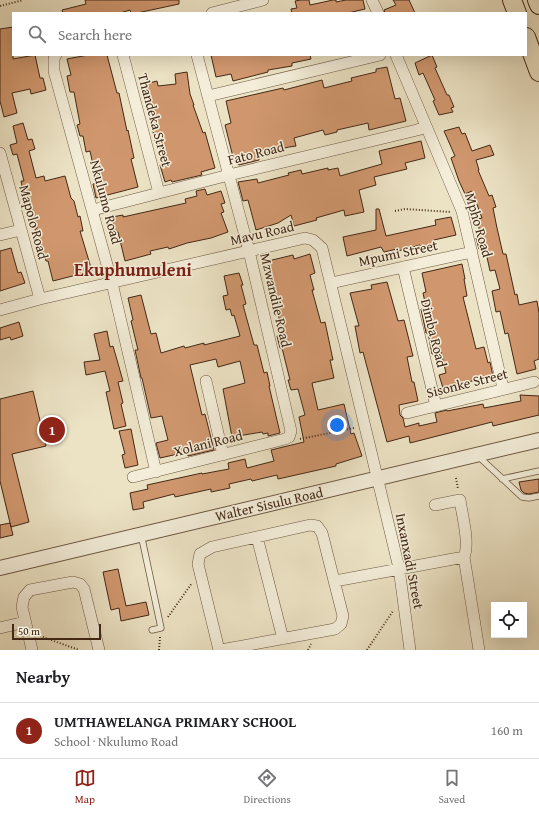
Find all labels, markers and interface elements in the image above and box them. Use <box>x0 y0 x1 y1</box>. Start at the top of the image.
search box <box>12 12 527 56</box>
icon: search <box>26 23 48 45</box>
text: Search here <box>58 24 132 45</box>
street label: Thandeka Street <box>133 71 177 169</box>
street label: Fato Road <box>226 136 287 170</box>
street label: Nkulumo Road <box>85 158 127 247</box>
street label: Mapolo Road <box>14 183 54 262</box>
street label: Mpho Road <box>460 190 498 260</box>
street label: Mavu Road <box>228 216 296 250</box>
street label: Mpumi Street <box>357 235 439 271</box>
street label: Mzwandile Road <box>255 251 297 350</box>
district label: Ekuphumuleni <box>74 256 192 283</box>
street label: Dimba Road <box>416 297 452 370</box>
street label: Sisonke Street <box>424 363 510 403</box>
pin: 1 <box>39 415 65 445</box>
your location <box>327 415 347 435</box>
street label: Xolani Road <box>171 425 245 461</box>
street label: Walter Sisulu Road <box>213 482 325 526</box>
street label: Inxanxadi Street <box>391 511 429 611</box>
map controls <box>491 602 527 638</box>
button: locate <box>491 602 527 638</box>
scale bar <box>12 622 101 641</box>
text: 50 m <box>18 623 40 639</box>
text: Nearby <box>16 664 70 689</box>
text: UMTHAWELANGA PRIMARY SCHOOL <box>54 711 296 732</box>
text: 1 <box>26 721 32 740</box>
text: 160 m <box>491 721 523 740</box>
text: School · Nkulumo Road <box>54 732 178 751</box>
tab: Map <box>74 767 96 807</box>
tab: Directions <box>244 767 291 807</box>
tab: Saved <box>438 767 465 807</box>

